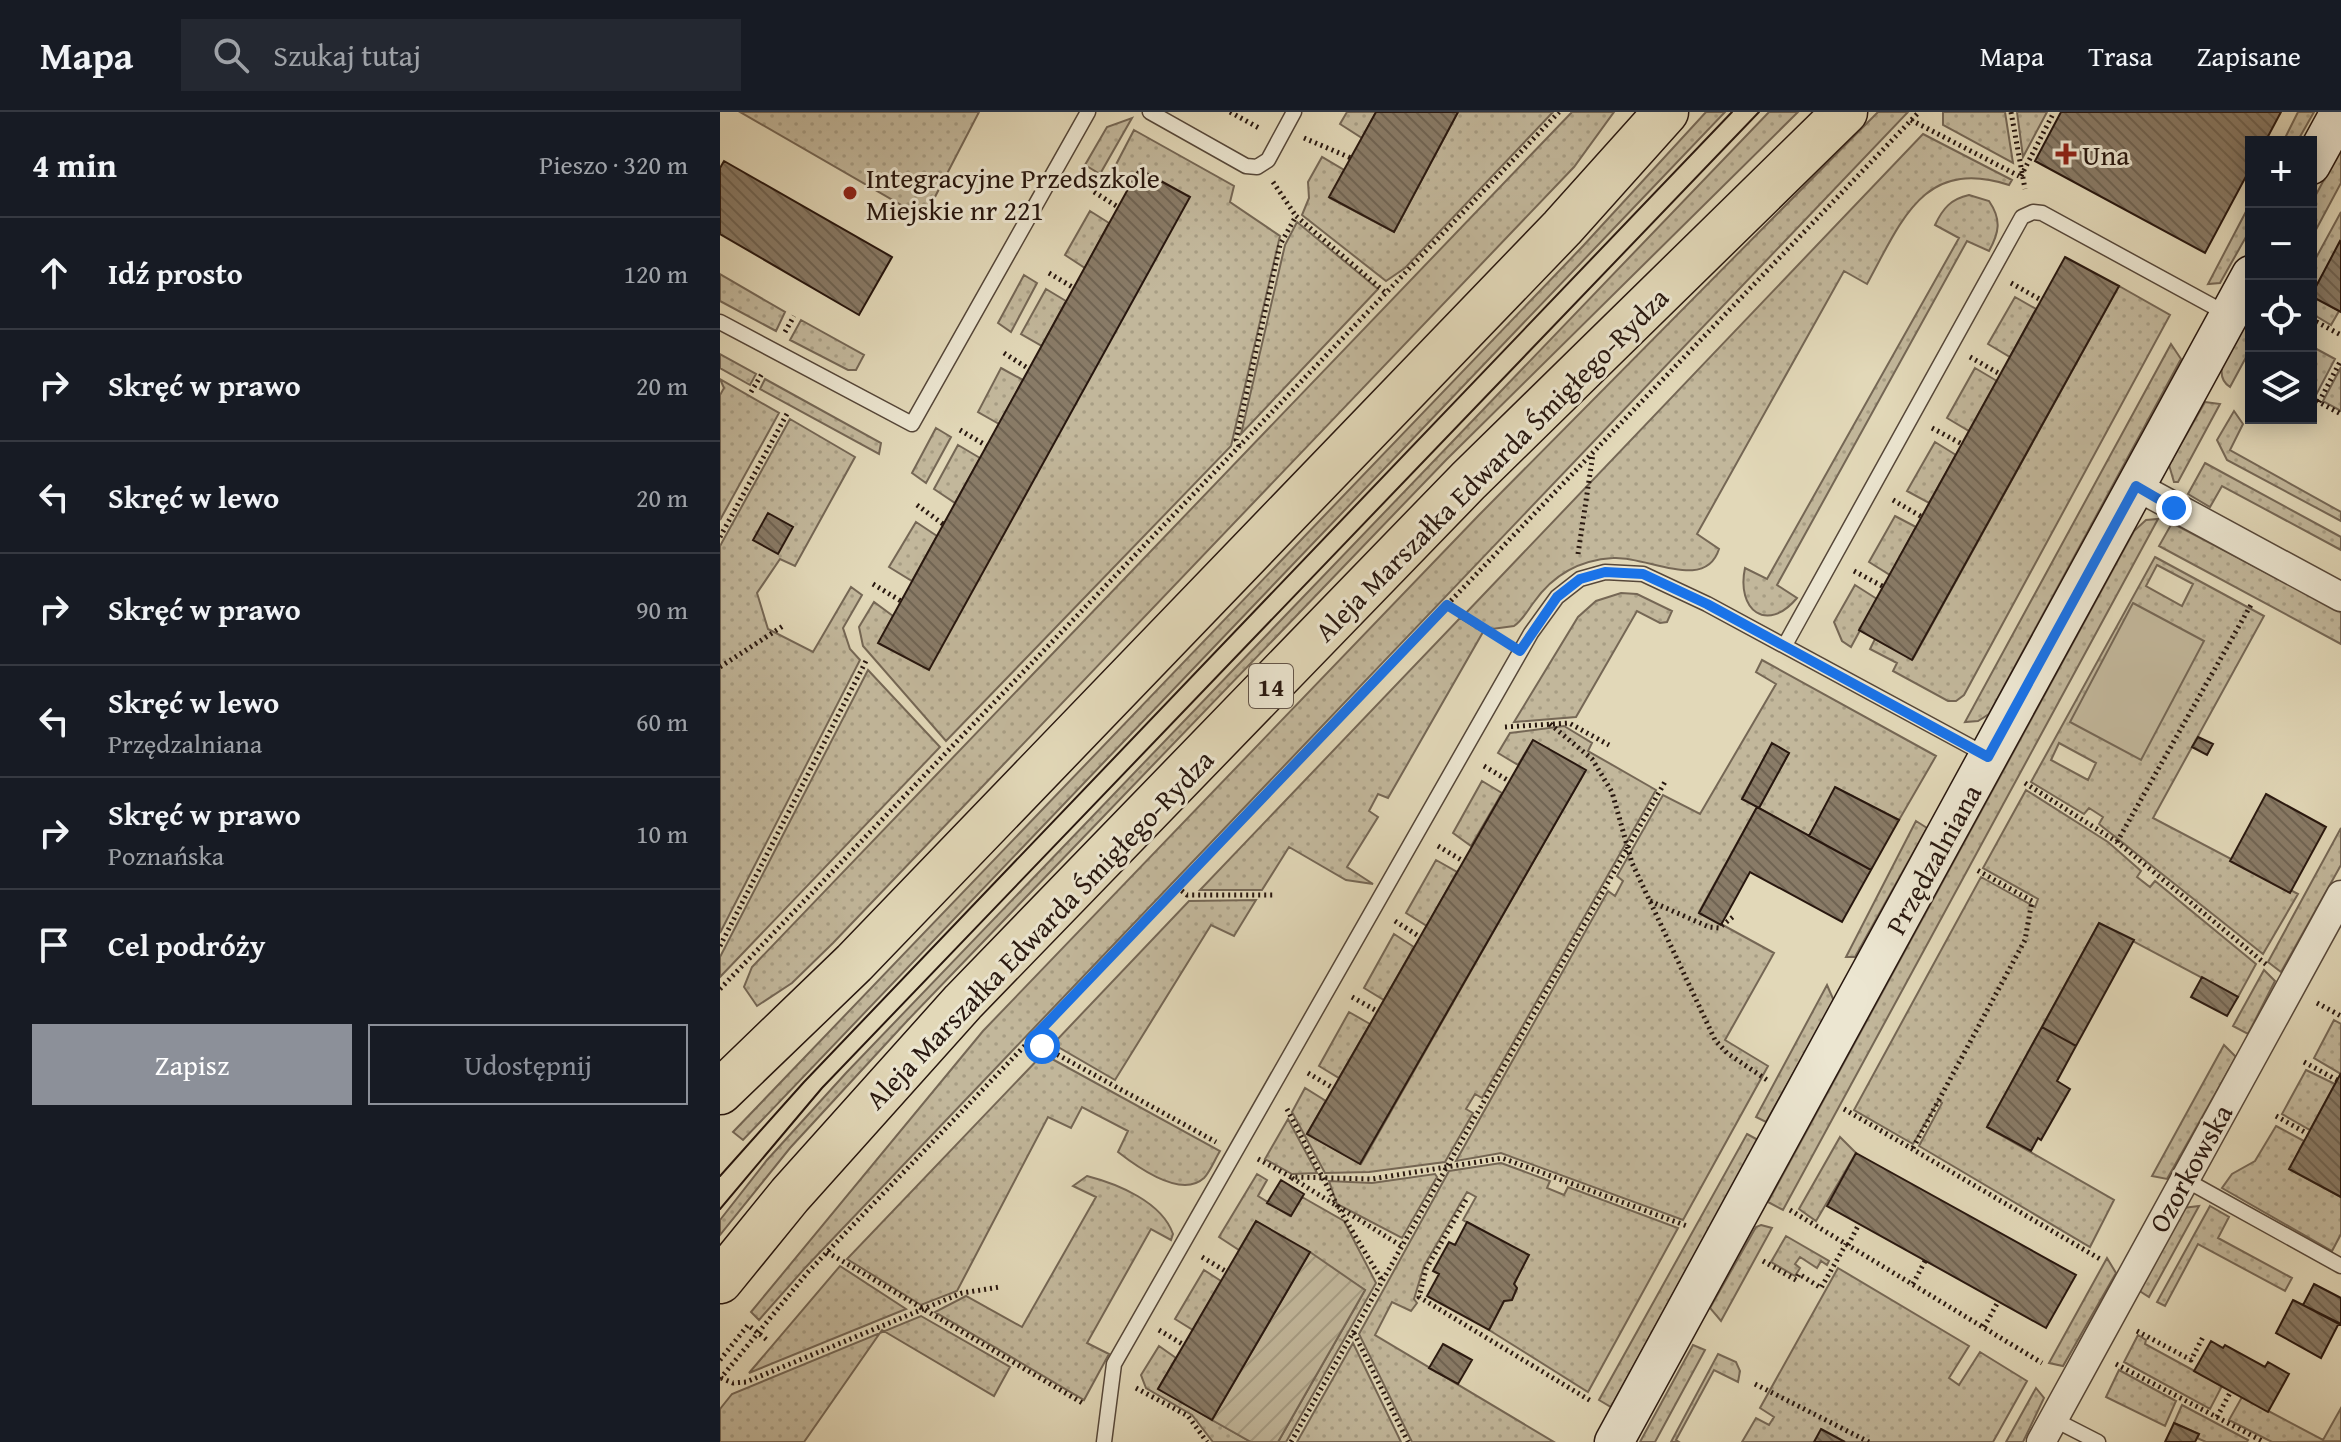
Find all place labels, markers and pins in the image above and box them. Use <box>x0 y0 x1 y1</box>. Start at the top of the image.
place label: Una <box>2082 134 2130 175</box>
marker: Una <box>2057 145 2075 163</box>
place label: Integracyjne Przedszkole Miejskie nr 221 <box>866 157 1160 230</box>
marker: Integracyjne Przedszkole Miejskie nr 221 <box>841 184 859 202</box>

